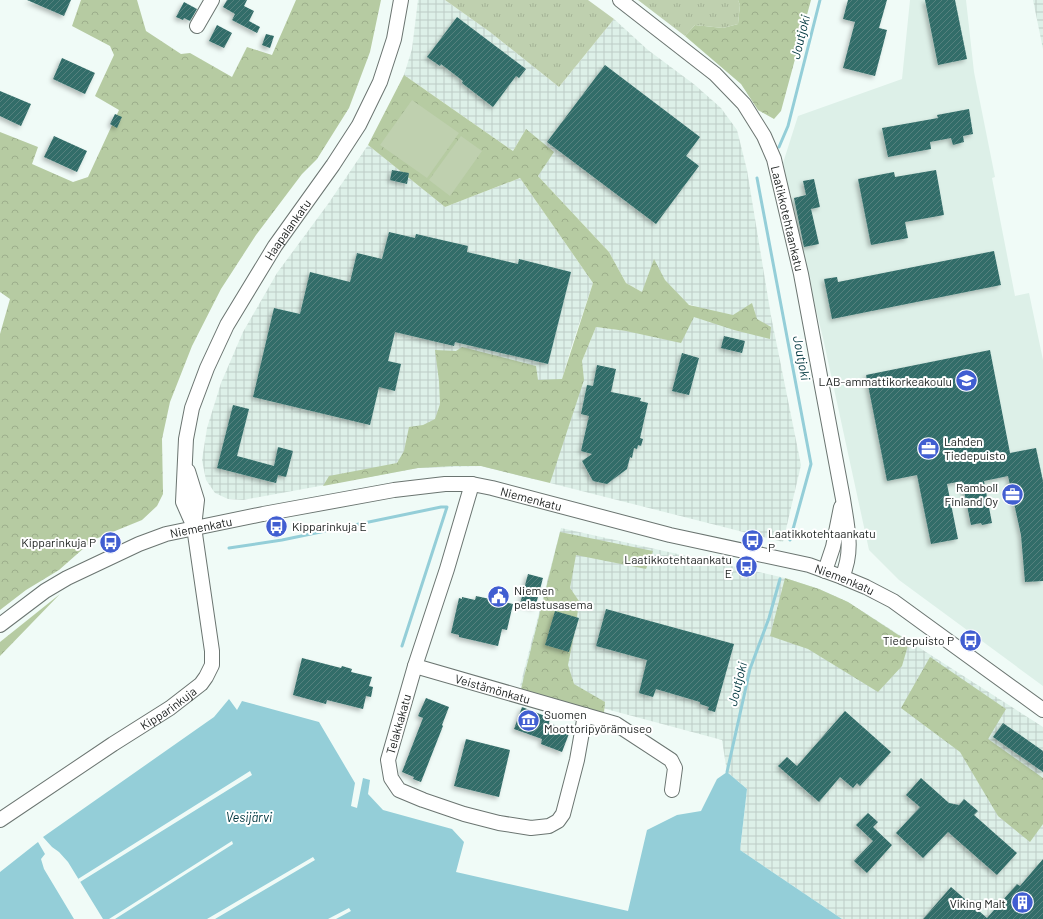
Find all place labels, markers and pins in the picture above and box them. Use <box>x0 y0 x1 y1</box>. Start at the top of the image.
school or university icon: LAB-ammattikorkeakoulu <box>954 368 980 394</box>
place label: LAB-ammattikorkeakoulu <box>818 374 952 388</box>
place label: Lahden Tiedepuisto <box>944 434 1006 462</box>
office icon: Lahden Tiedepuisto <box>915 435 941 461</box>
place label: Ramboll Finland Oy <box>944 480 998 508</box>
office icon: Ramboll Finland Oy <box>1000 481 1026 507</box>
bus stop icon: Kipparinkuja E <box>264 513 290 539</box>
place label: Kipparinkuja E <box>292 519 367 533</box>
place label: Laatikkotehtaankatu P <box>768 526 876 554</box>
bus stop icon: Laatikkotehtaankatu P <box>740 527 766 553</box>
bus stop icon: Kipparinkuja P <box>98 529 124 555</box>
place label: Kipparinkuja P <box>21 535 96 549</box>
place label: Laatikkotehtaankatu E <box>624 552 732 580</box>
bus stop icon: Laatikkotehtaankatu E <box>734 553 760 579</box>
place label: Niemen pelastusasema <box>514 583 593 611</box>
public building icon: Niemen pelastusasema <box>485 584 511 610</box>
bus stop icon: Tiedepuisto P <box>957 627 983 653</box>
place label: Tiedepuisto P <box>883 633 954 647</box>
place label: Suomen Moottoripyörämuseo <box>544 707 652 735</box>
museum icon: Suomen Moottoripyörämuseo <box>516 708 542 734</box>
building icon: Viking Malt <box>1009 890 1035 916</box>
place label: Viking Malt <box>950 896 1006 910</box>

